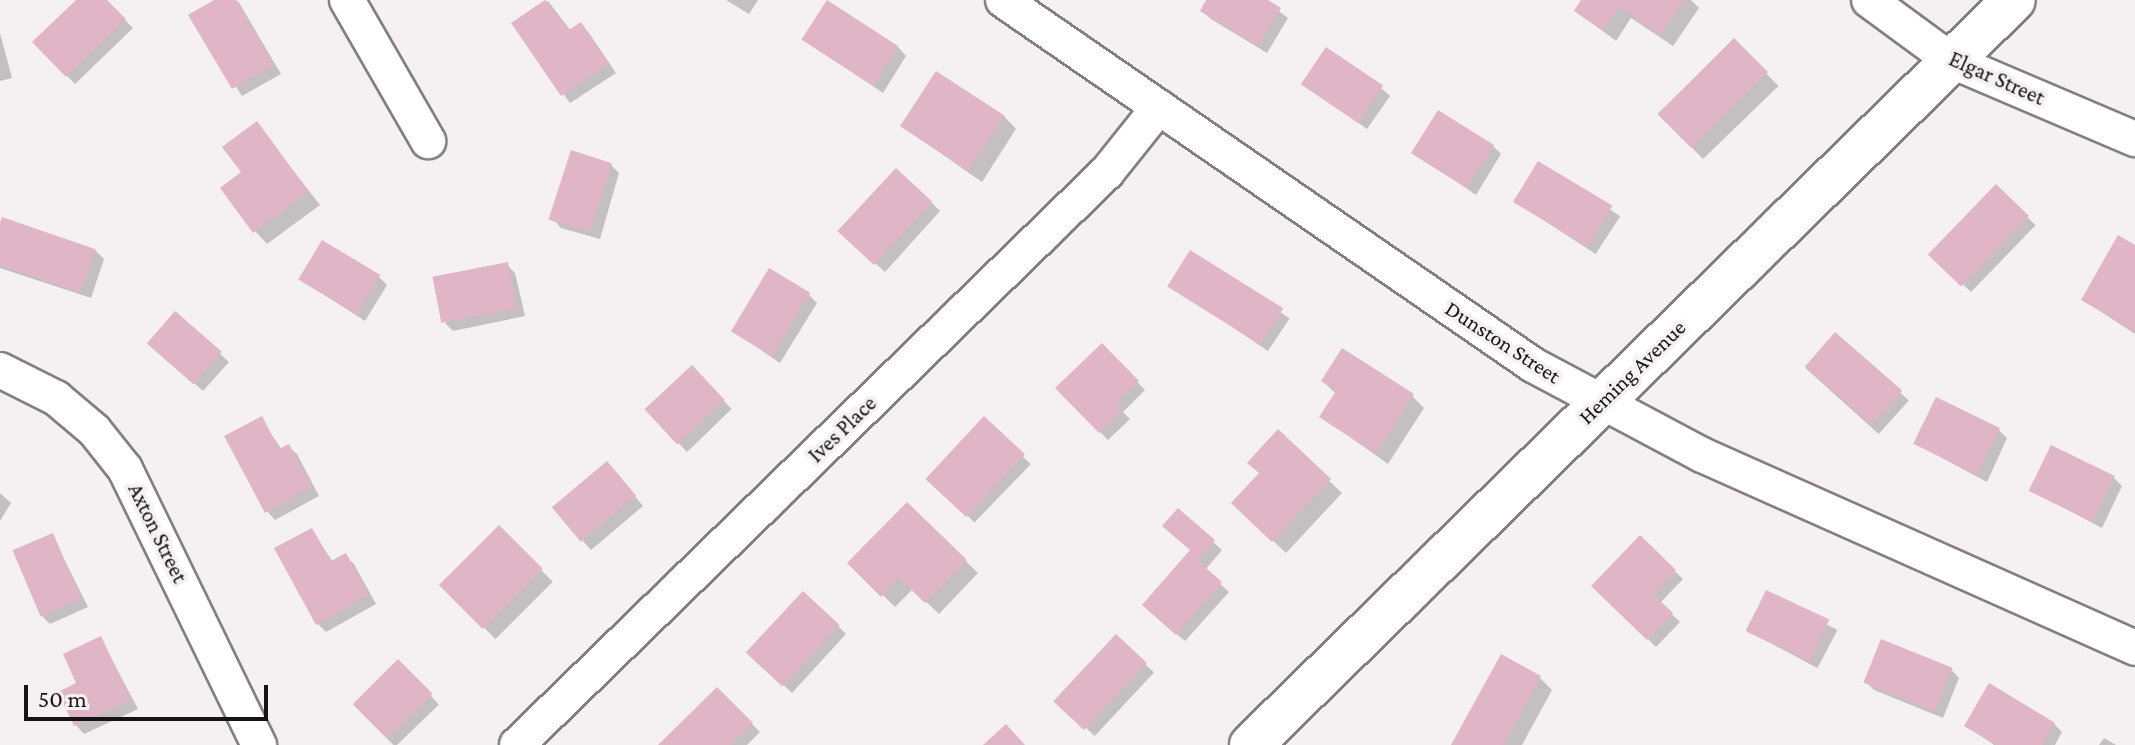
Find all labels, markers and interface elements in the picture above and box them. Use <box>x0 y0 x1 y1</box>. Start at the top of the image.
street label: Elgar Street <box>1945 45 2049 111</box>
street label: Dunston Street <box>1440 295 1566 389</box>
street label: Heming Avenue <box>1573 314 1691 430</box>
street label: Ives Place <box>802 390 882 468</box>
street label: Axton Street <box>123 479 193 587</box>
scale bar <box>28 669 272 719</box>
text: 50 m <box>38 685 87 712</box>

